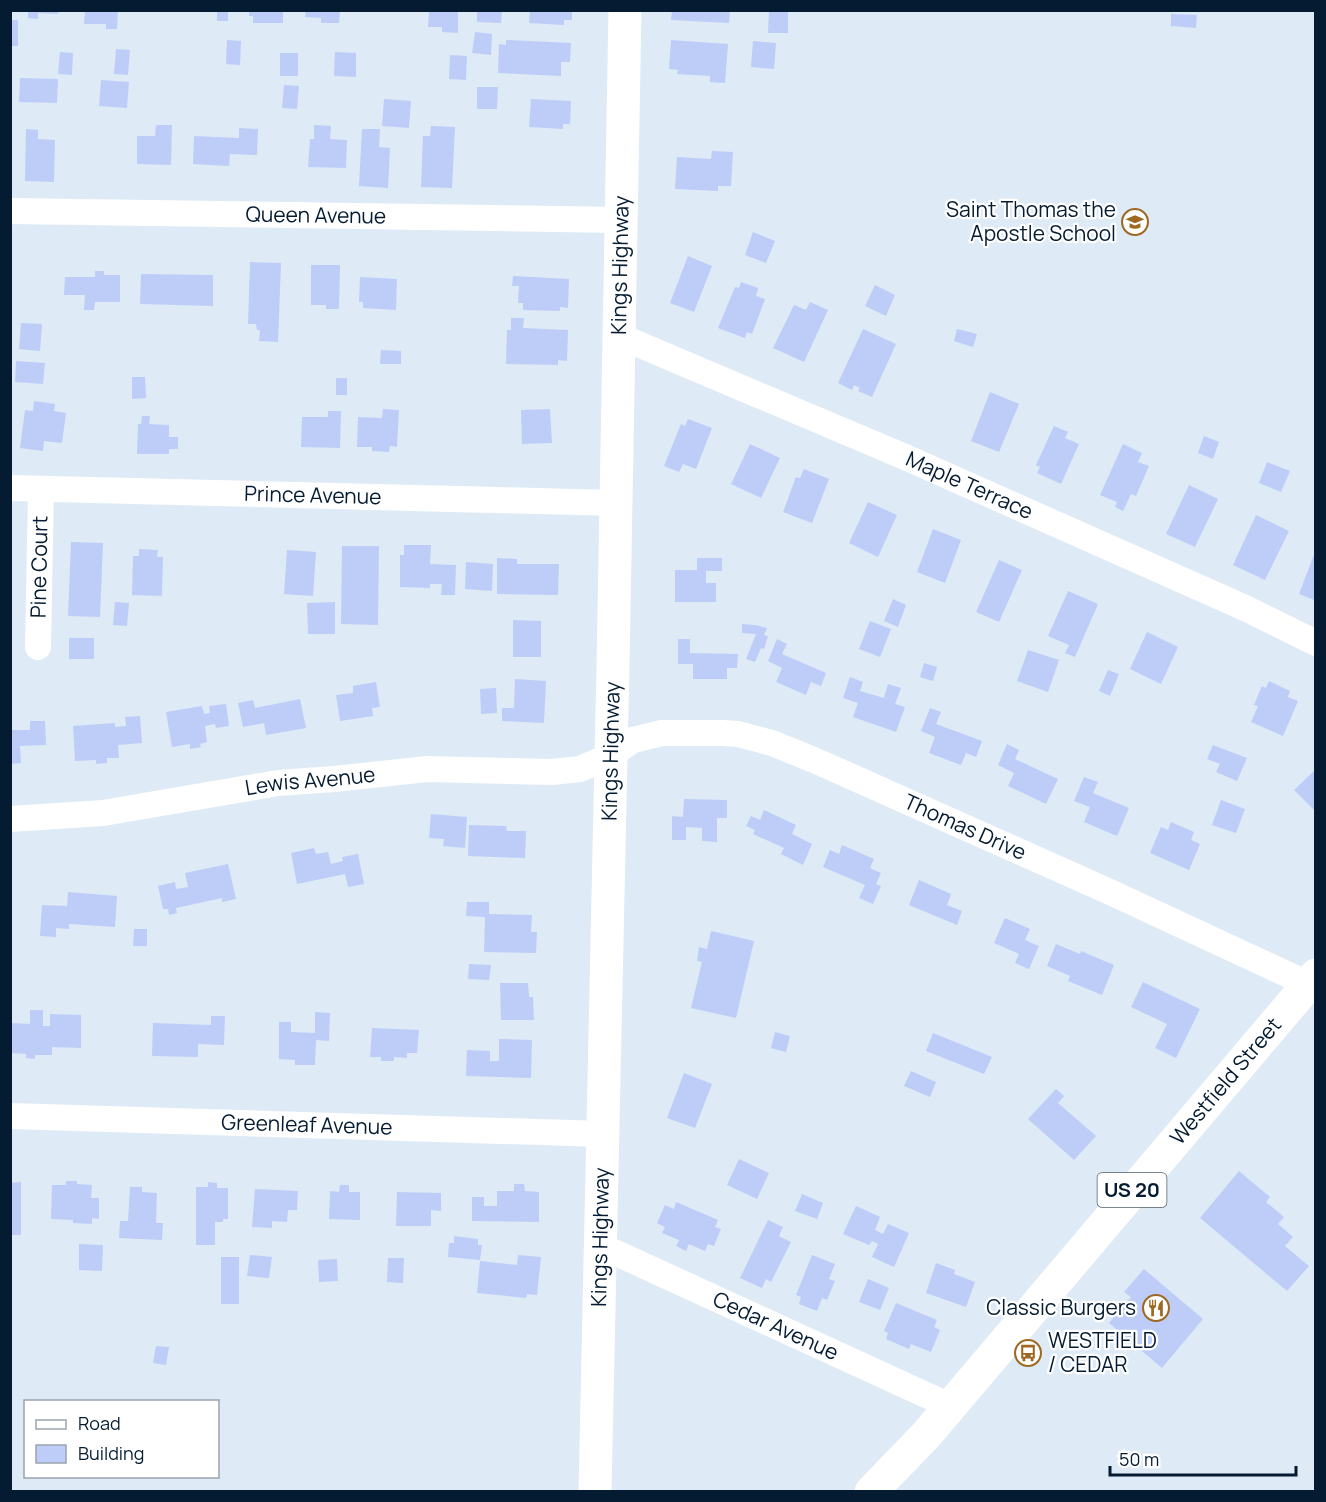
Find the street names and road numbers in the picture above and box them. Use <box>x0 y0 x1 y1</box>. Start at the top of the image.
street label: Kings Highway <box>604 195 635 335</box>
street label: Queen Avenue <box>246 199 386 230</box>
street label: Maple Terrace <box>902 444 1038 525</box>
street label: Prince Avenue <box>244 479 382 510</box>
street label: Pine Court <box>24 516 53 618</box>
street label: Kings Highway <box>595 681 626 821</box>
street label: Lewis Avenue <box>243 760 377 801</box>
street label: Thomas Drive <box>900 787 1031 866</box>
street label: Westfield Street <box>1163 1011 1287 1150</box>
street label: Greenleaf Avenue <box>221 1107 393 1141</box>
street label: Kings Highway <box>584 1167 615 1307</box>
road number: US 20 <box>1098 1173 1166 1207</box>
street label: Cedar Avenue <box>709 1284 843 1366</box>

